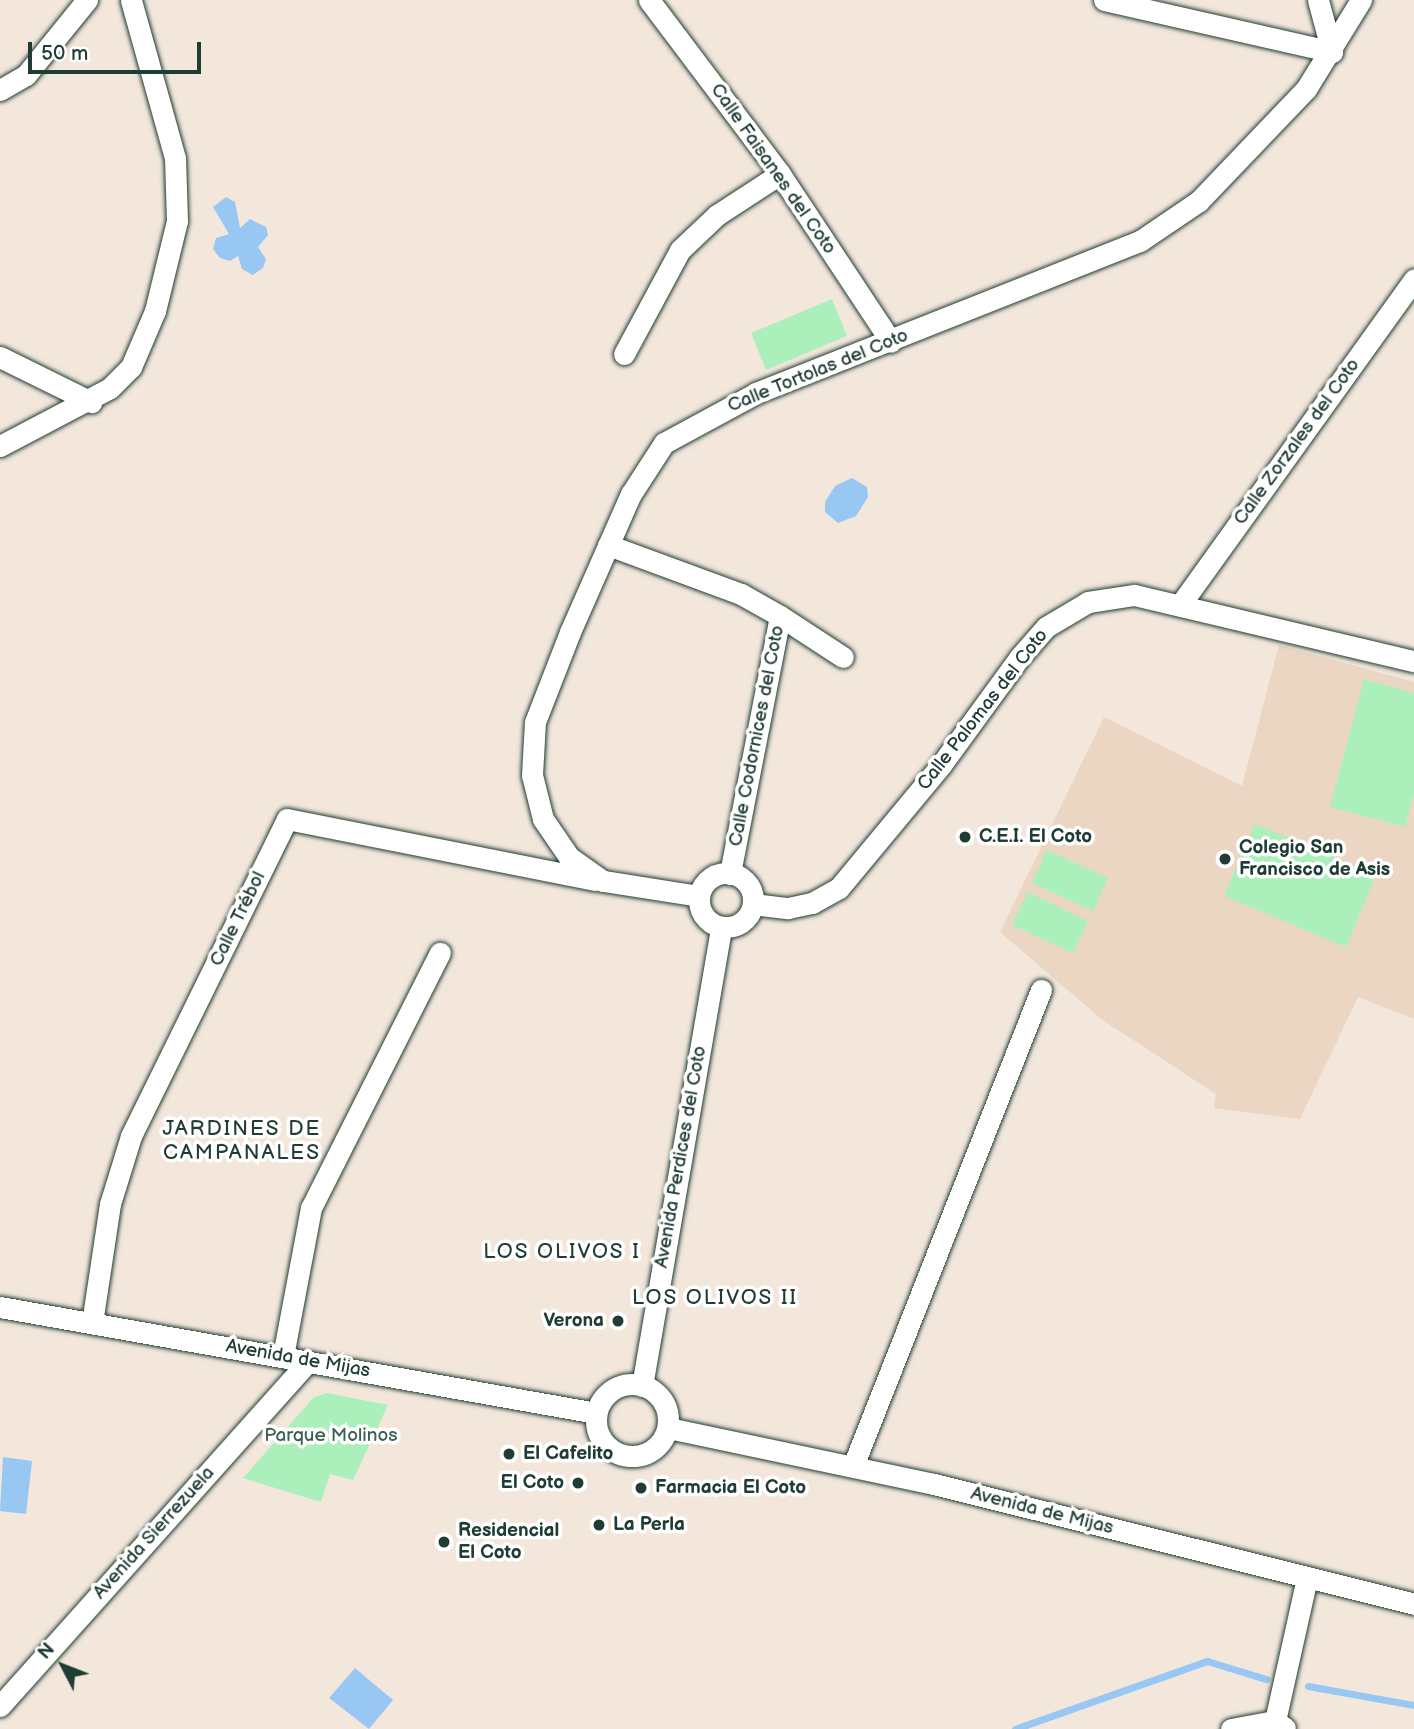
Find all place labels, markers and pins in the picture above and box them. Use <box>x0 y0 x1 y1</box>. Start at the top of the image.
place label: C.E.I. El Coto <box>979 826 1092 848</box>
marker: C.E.I. El Coto <box>957 829 973 845</box>
place label: Colegio San Francisco de Asis <box>1239 837 1390 881</box>
marker: Colegio San Francisco de Asis <box>1217 851 1233 867</box>
place label: Verona <box>543 1310 604 1332</box>
marker: Verona <box>610 1313 626 1329</box>
place label: El Cafelito <box>523 1443 613 1465</box>
marker: El Cafelito <box>501 1446 517 1462</box>
place label: El Coto <box>501 1472 564 1494</box>
marker: El Coto <box>570 1475 586 1491</box>
place label: Farmacia El Coto <box>655 1477 806 1499</box>
marker: Farmacia El Coto <box>633 1480 649 1496</box>
place label: La Perla <box>613 1514 685 1536</box>
marker: La Perla <box>591 1517 607 1533</box>
place label: Residencial El Coto <box>458 1520 559 1564</box>
marker: Residencial El Coto <box>436 1534 452 1550</box>

